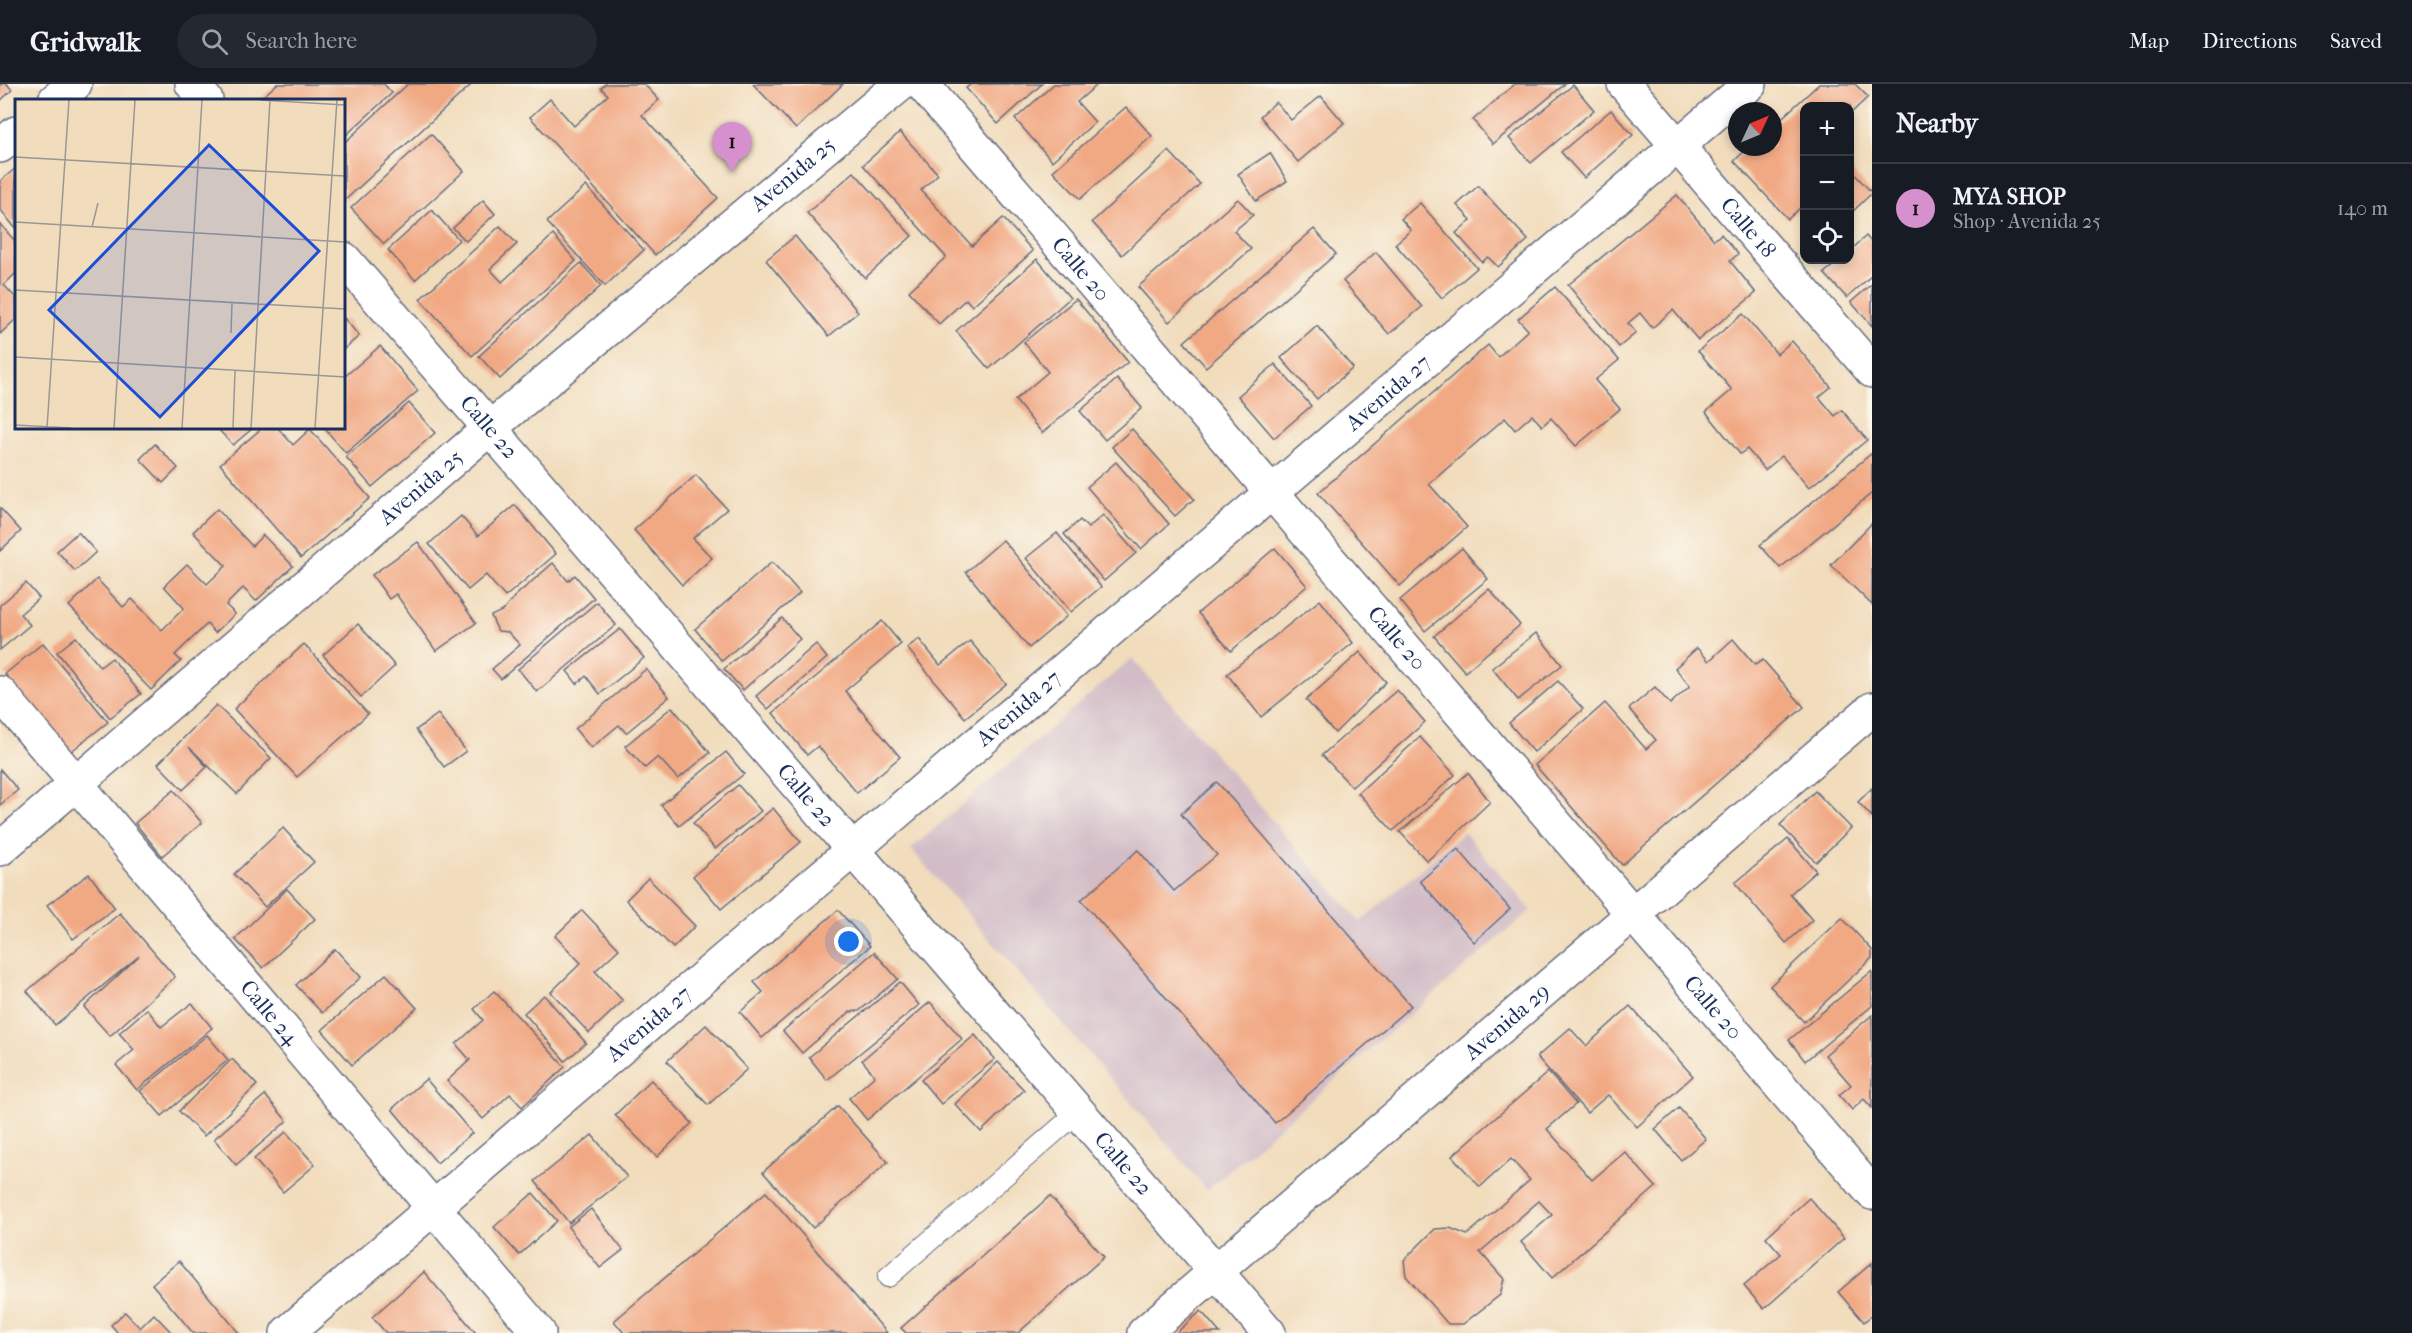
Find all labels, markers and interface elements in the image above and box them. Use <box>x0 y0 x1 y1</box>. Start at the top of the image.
search box <box>177 14 597 68</box>
text: Gridwalk <box>30 25 141 58</box>
icon: search <box>198 25 231 58</box>
text: Search here <box>246 28 357 54</box>
text: Map <box>2129 29 2169 53</box>
text: Directions <box>2202 29 2297 53</box>
text: Saved <box>2330 29 2382 53</box>
inset map <box>15 99 345 429</box>
north arrow <box>1728 102 1782 156</box>
map controls <box>1800 102 1854 264</box>
button: + <box>1800 102 1854 156</box>
text: Nearby <box>1896 108 1978 139</box>
pin: 1 <box>712 122 752 172</box>
street label: Avenida 25 <box>745 132 840 218</box>
button: − <box>1800 156 1854 210</box>
text: MYA SHOP <box>1953 184 2066 210</box>
street label: Calle 18 <box>1715 192 1781 263</box>
text: 1 <box>1912 197 1919 220</box>
text: 140 m <box>2337 197 2388 220</box>
button: locate <box>1800 210 1854 264</box>
text: Shop · Avenida 25 <box>1953 210 2101 233</box>
street label: Calle 20 <box>1046 232 1115 307</box>
street label: Avenida 27 <box>1340 349 1436 437</box>
street label: Calle 22 <box>454 390 523 464</box>
street label: Avenida 25 <box>373 444 468 531</box>
street label: Calle 20 <box>1362 601 1432 676</box>
street label: Avenida 27 <box>970 665 1066 752</box>
street label: Calle 22 <box>772 758 840 832</box>
your location <box>834 927 863 956</box>
street label: Calle 20 <box>1678 970 1748 1045</box>
street label: Calle 24 <box>235 975 305 1051</box>
street label: Avenida 29 <box>1458 978 1555 1066</box>
street label: Avenida 27 <box>601 981 697 1068</box>
street label: Calle 22 <box>1089 1127 1158 1201</box>

